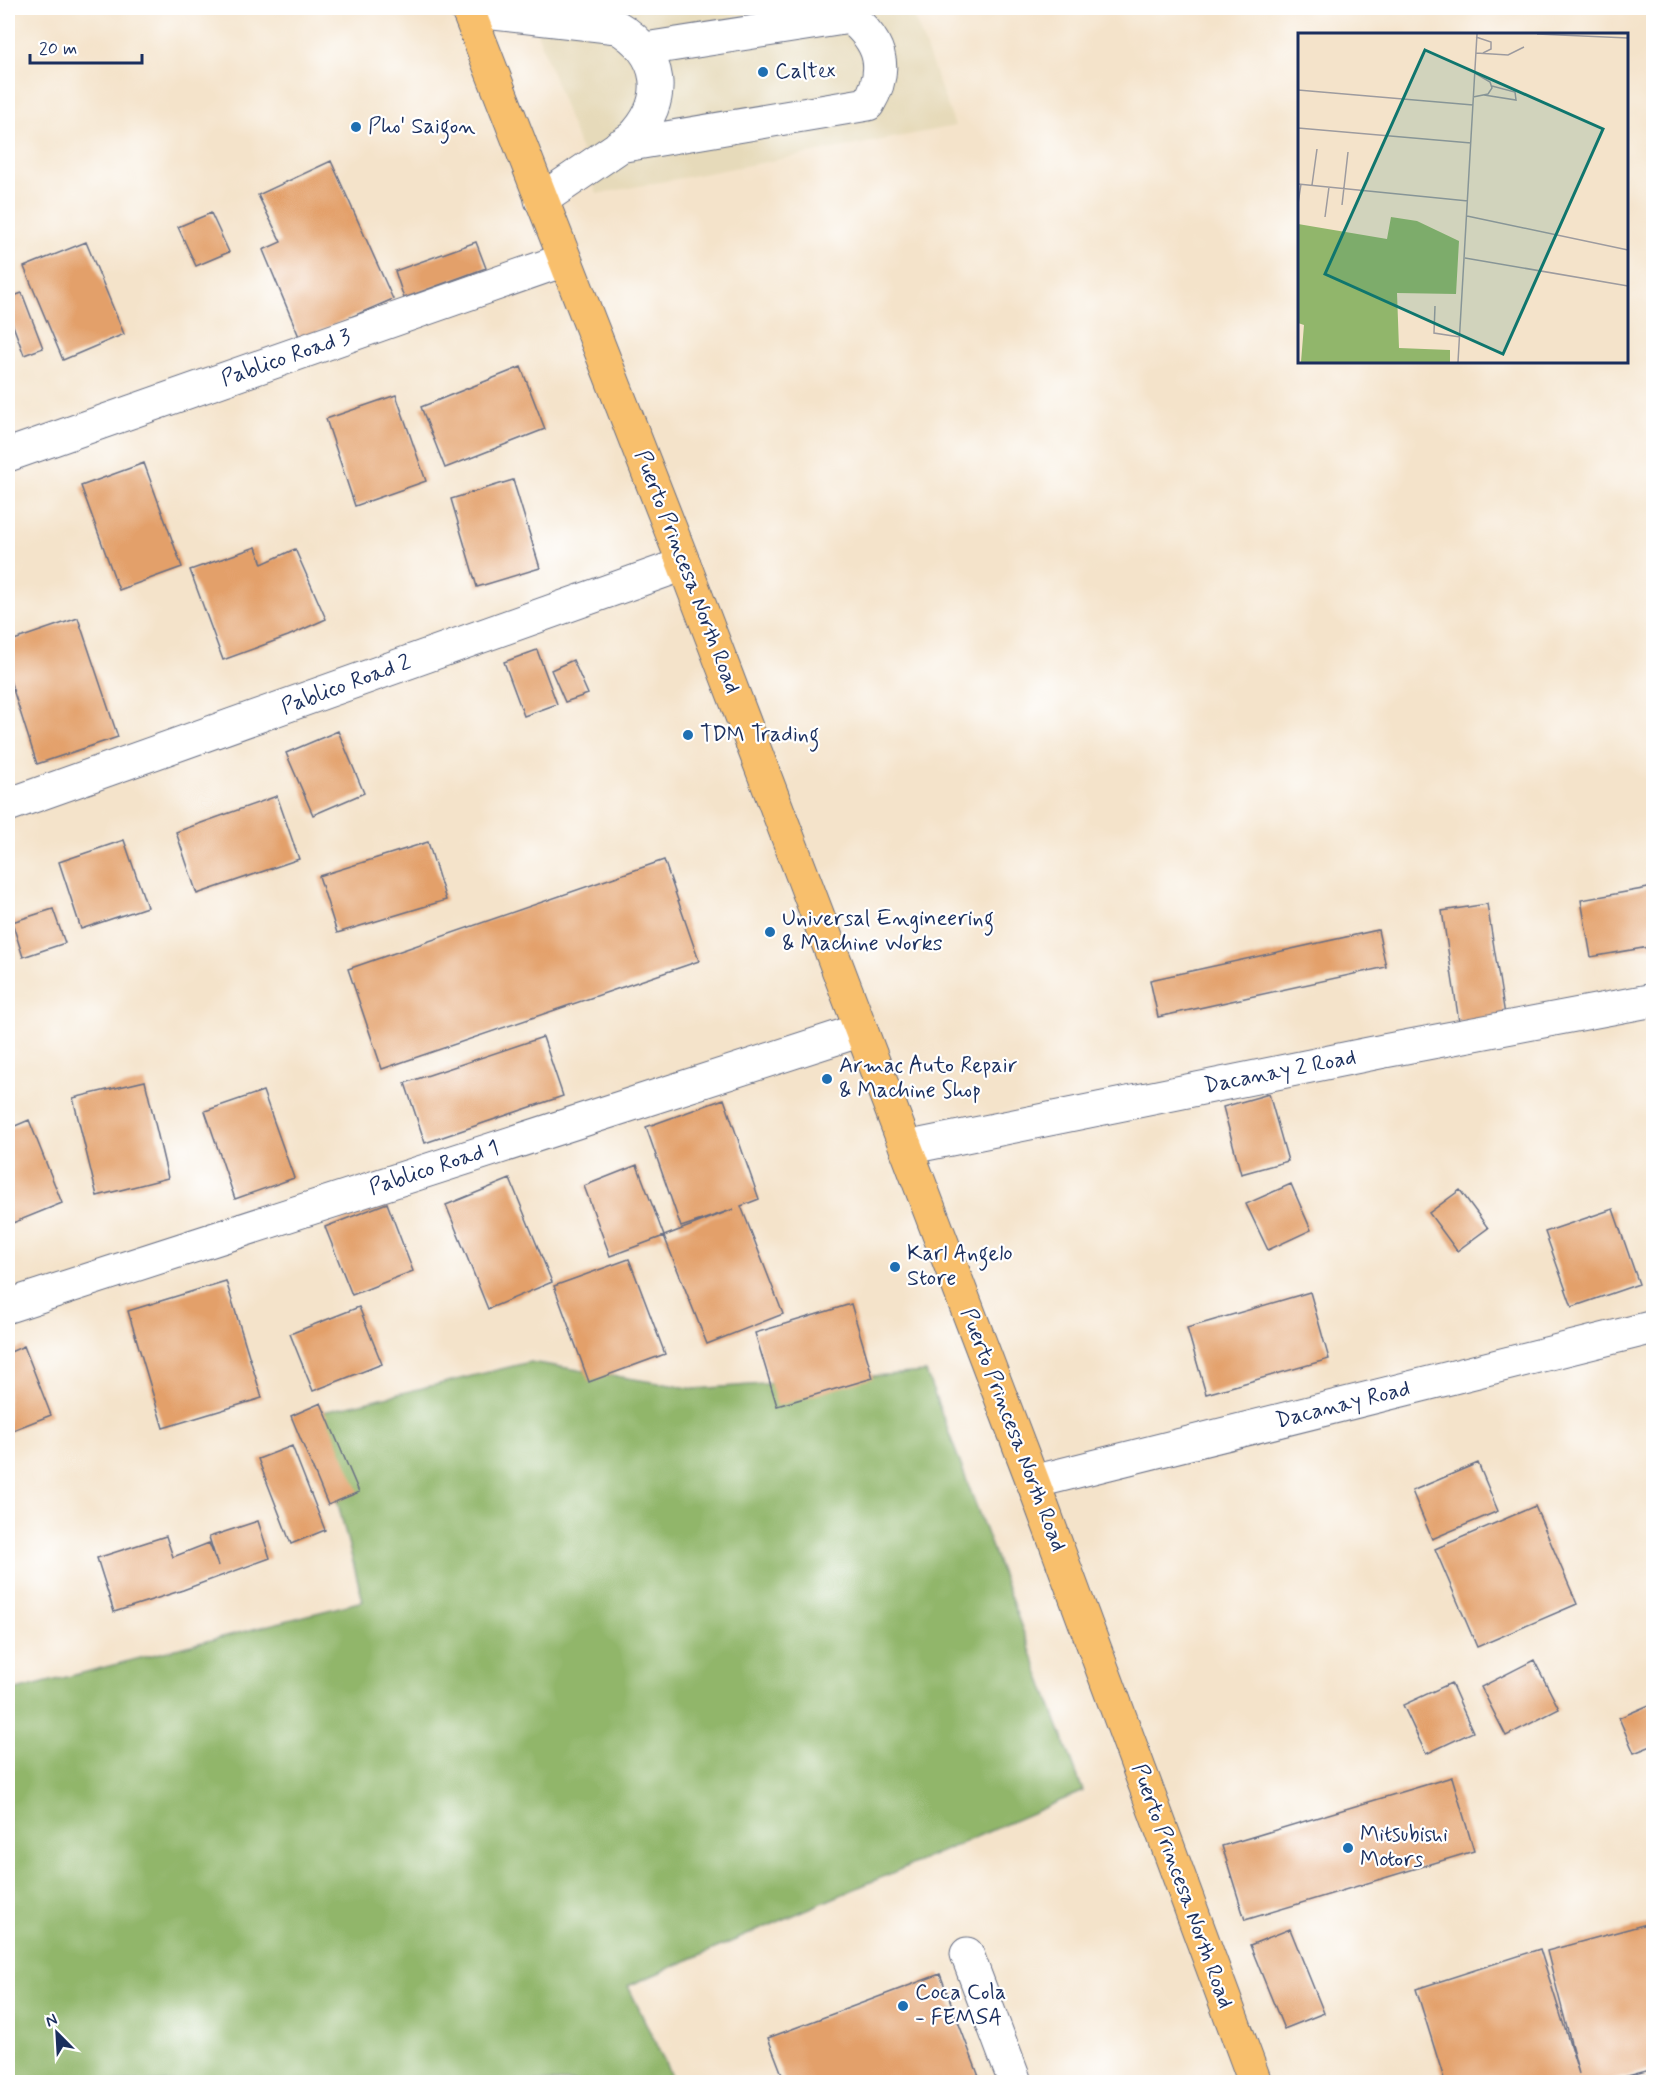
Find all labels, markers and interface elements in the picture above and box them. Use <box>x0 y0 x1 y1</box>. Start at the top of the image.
scale bar <box>30 27 142 65</box>
inset map <box>1298 33 1628 363</box>
text: 20 m <box>39 37 77 61</box>
place label: Caltex <box>775 58 836 86</box>
marker: Caltex <box>756 65 770 79</box>
place label: Pho' Saigon <box>368 113 476 144</box>
marker: Pho' Saigon <box>349 120 363 134</box>
street label: Pablico Road 3 <box>218 323 354 393</box>
street label: Puerto Princesa North Road <box>628 446 746 698</box>
street label: Pablico Road 2 <box>277 649 415 721</box>
place label: TDM Trading <box>700 721 819 752</box>
marker: TDM Trading <box>681 728 695 742</box>
place label: Universal Engineering & Machine Works <box>782 905 994 958</box>
marker: Universal Engineering & Machine Works <box>763 925 777 939</box>
street label: Dacanay 2 Road <box>1202 1044 1358 1100</box>
place label: Armac Auto Repair & Machine Shop <box>839 1052 1018 1105</box>
marker: Armac Auto Repair & Machine Shop <box>820 1072 834 1086</box>
street label: Pablico Road 1 <box>365 1134 503 1202</box>
place label: Karl Angelo Store <box>907 1240 1013 1293</box>
marker: Karl Angelo Store <box>888 1260 902 1274</box>
street label: Puerto Princesa North Road <box>954 1304 1072 1556</box>
street label: Dacanay Road <box>1273 1375 1413 1435</box>
street label: Puerto Princesa North Road <box>1125 1760 1239 2012</box>
place label: Mitsubishi Motors <box>1360 1821 1448 1874</box>
marker: Mitsubishi Motors <box>1341 1841 1355 1855</box>
place label: Coca Cola - FEMSA <box>915 1979 1006 2032</box>
marker: Coca Cola - FEMSA <box>896 1999 910 2013</box>
north arrow <box>27 2003 87 2063</box>
text: N <box>42 2009 61 2032</box>

